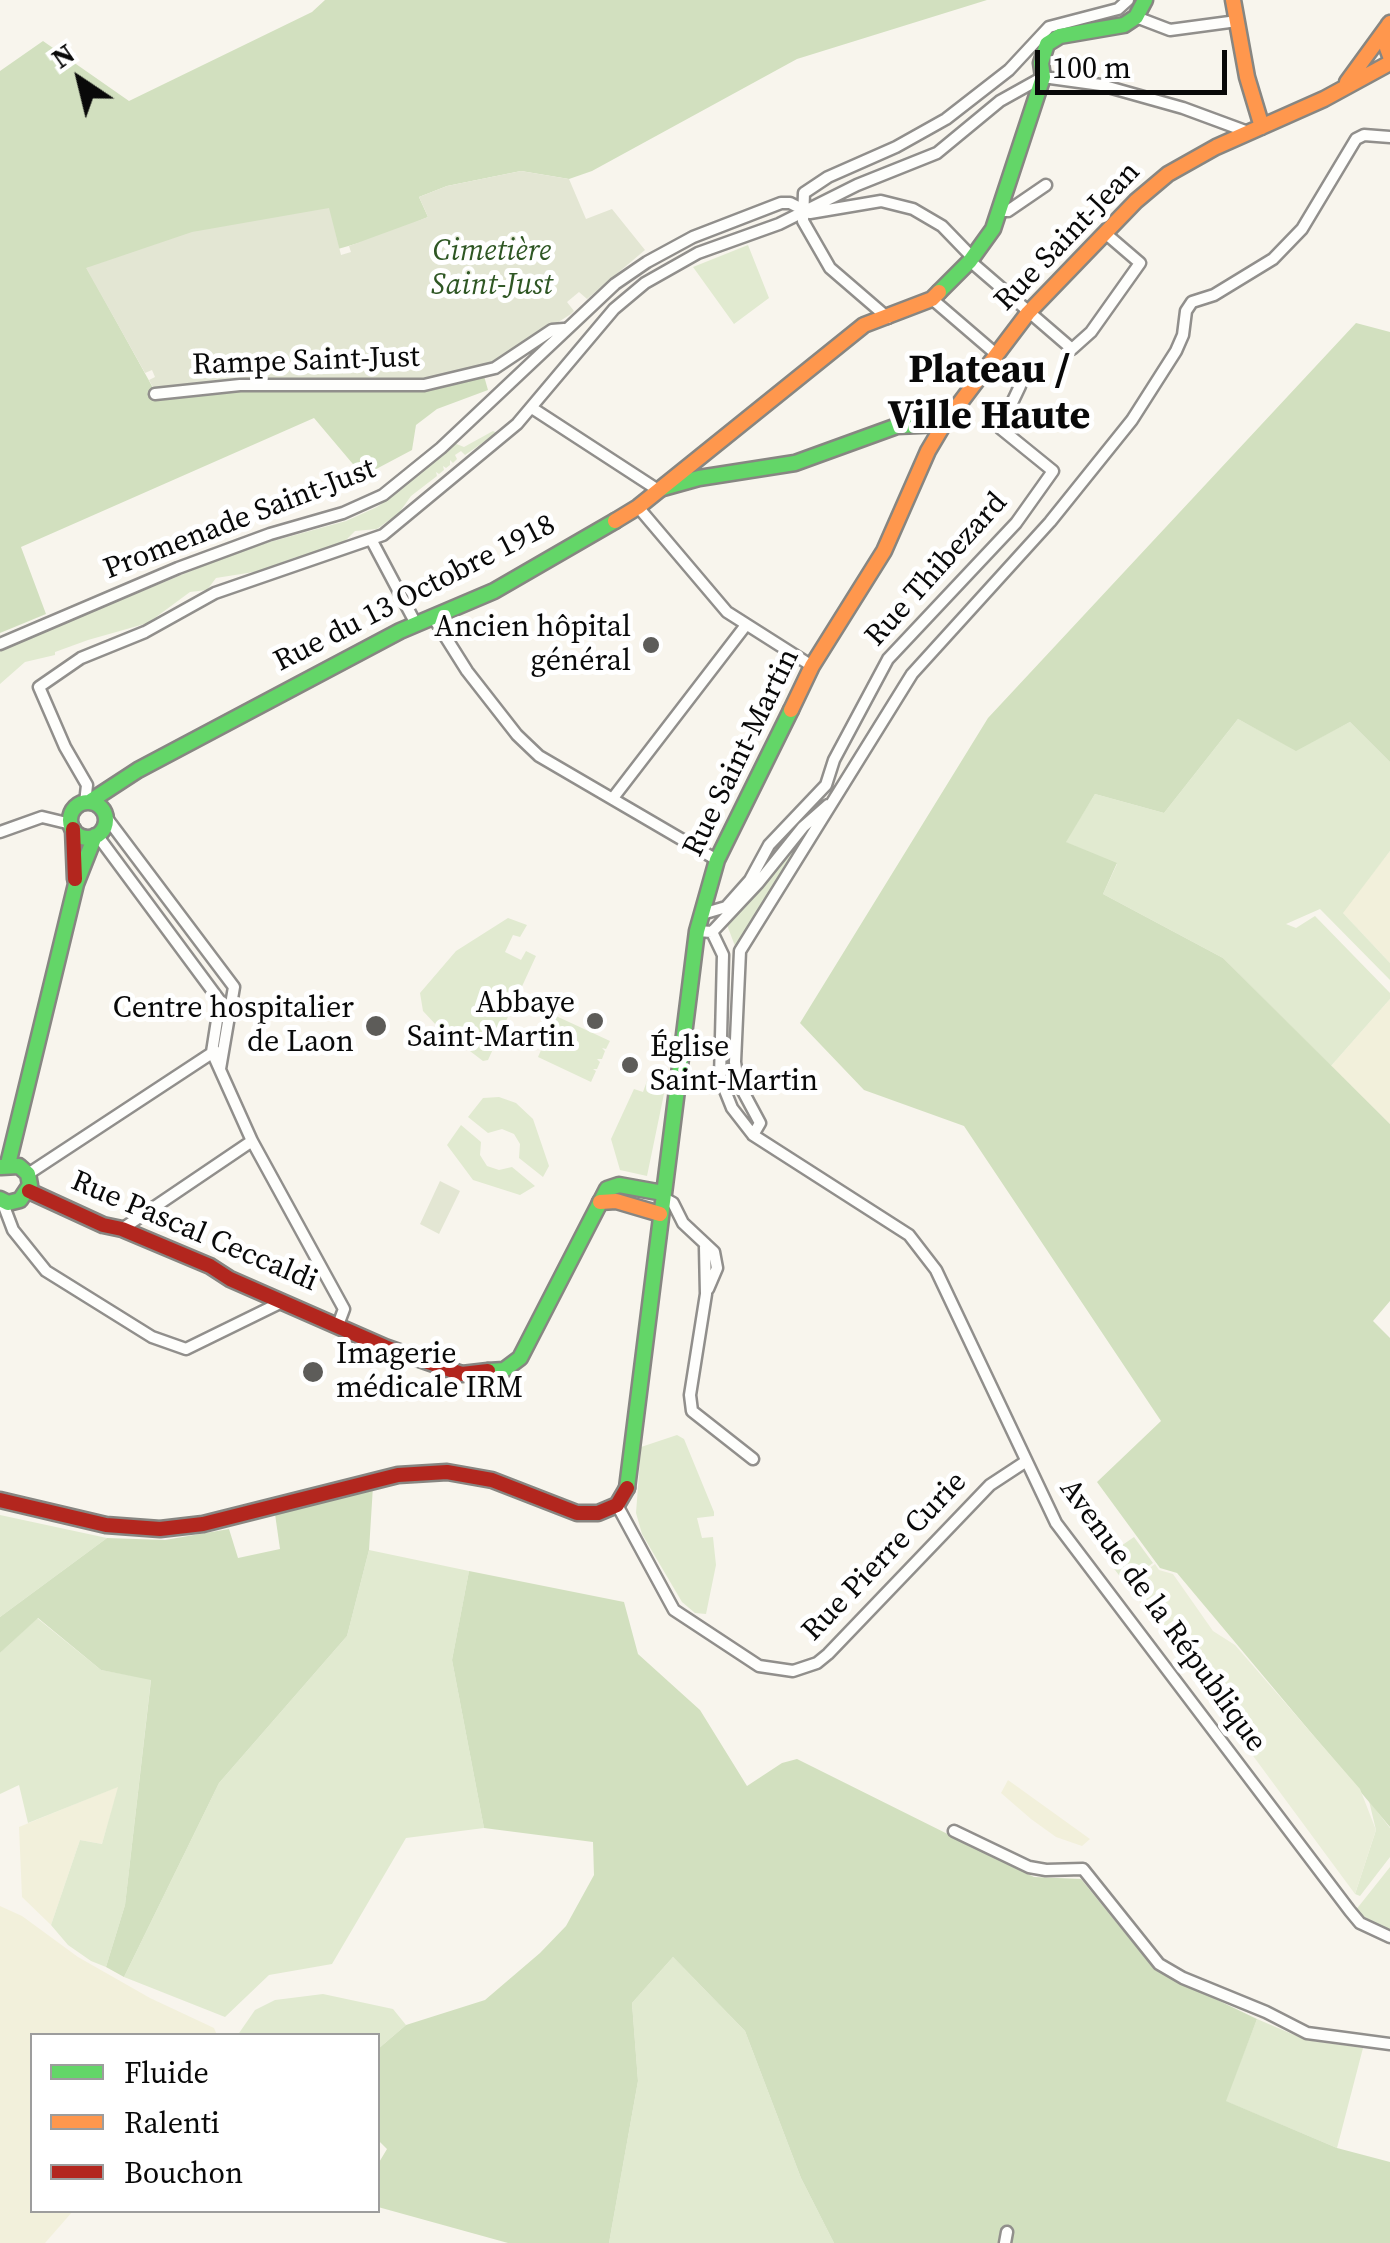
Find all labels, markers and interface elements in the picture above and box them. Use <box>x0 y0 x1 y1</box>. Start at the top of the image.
north arrow <box>30 30 130 130</box>
scale bar <box>1040 30 1232 92</box>
text: N <box>44 34 82 77</box>
text: 100 m <box>1052 47 1131 88</box>
street label: Rue Saint-Jean <box>988 155 1148 319</box>
park label: Cimetière Saint-Just <box>431 234 553 304</box>
street label: Rampe Saint-Just <box>192 340 420 384</box>
district label: Plateau / Ville Haute <box>888 348 1090 442</box>
street label: Promenade Saint-Just <box>99 452 381 588</box>
street label: Rue Thibezard <box>859 486 1015 654</box>
street label: Rue du 13 Octobre 1918 <box>268 507 562 681</box>
place label: Ancien hôpital général <box>434 610 631 680</box>
marker: Ancien hôpital général <box>640 634 662 656</box>
street label: Rue Saint-Martin <box>676 643 808 863</box>
place label: Abbaye Saint-Martin <box>407 986 575 1056</box>
place label: Centre hospitalier de Laon <box>113 991 354 1062</box>
marker: Abbaye Saint-Martin <box>584 1010 606 1032</box>
marker: Centre hospitalier de Laon <box>363 1013 389 1039</box>
place label: Église Saint-Martin <box>650 1030 818 1100</box>
marker: Église Saint-Martin <box>619 1054 641 1076</box>
street label: Rue Pascal Ceccaldi <box>65 1164 323 1300</box>
place label: Imagerie médicale IRM <box>336 1337 523 1408</box>
marker: Imagerie médicale IRM <box>300 1359 326 1385</box>
street label: Rue Pierre Curie <box>795 1465 975 1649</box>
street label: Avenue de la République <box>1051 1472 1273 1760</box>
legend <box>30 2033 380 2213</box>
text: Fluide <box>124 2052 209 2093</box>
text: Ralenti <box>124 2102 220 2143</box>
text: Bouchon <box>124 2152 243 2193</box>

